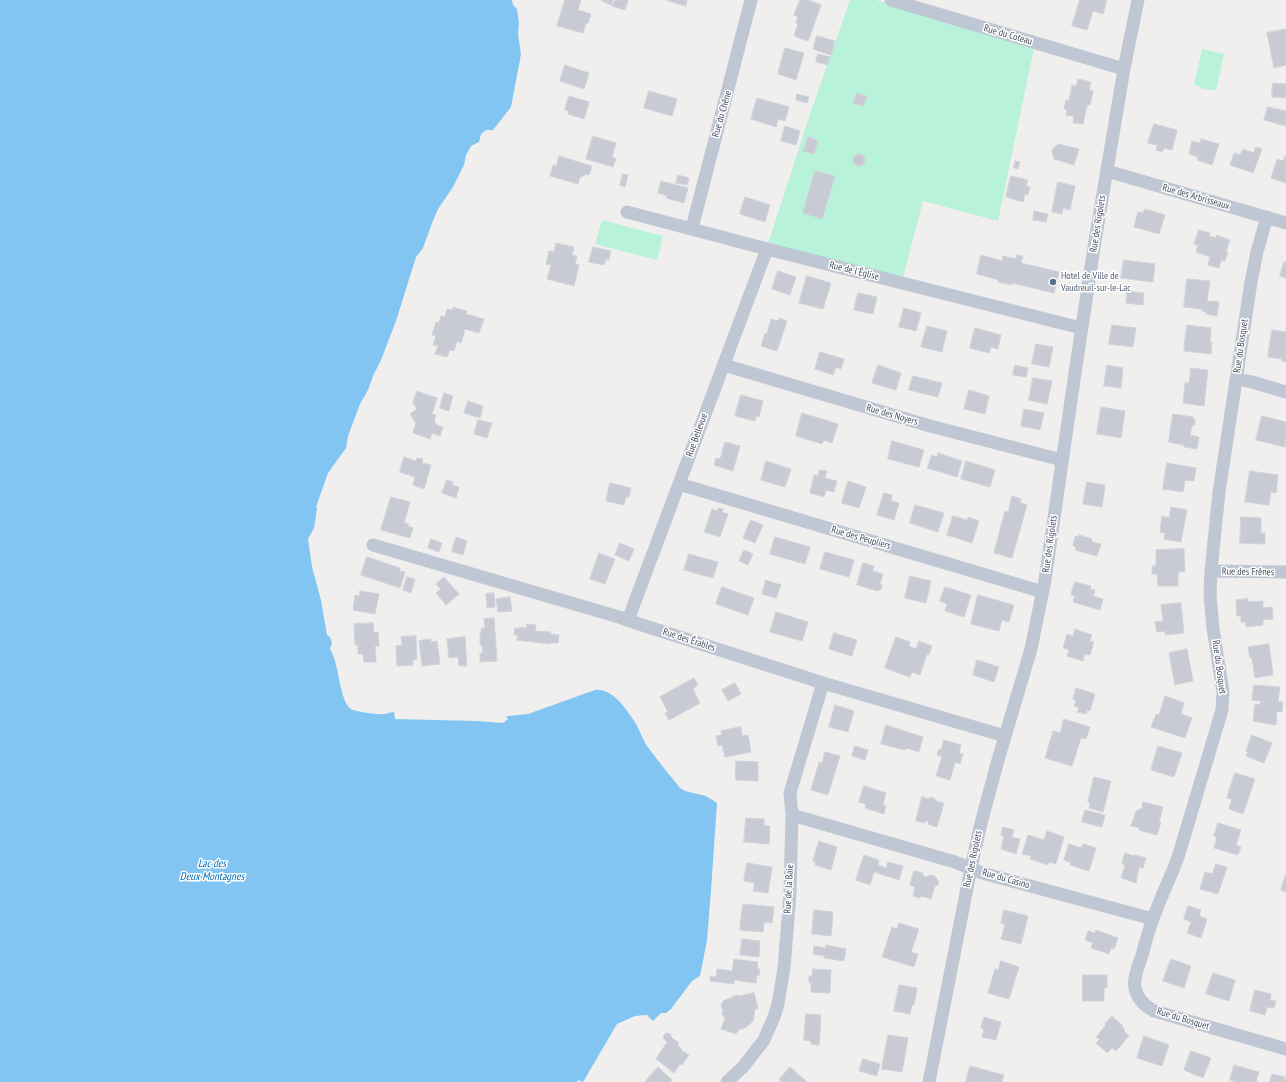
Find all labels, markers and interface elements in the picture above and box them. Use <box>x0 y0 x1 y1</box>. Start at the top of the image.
street label: Rue du Coteau <box>982 22 1034 48</box>
street label: Rue du Chêne <box>710 89 734 139</box>
street label: Rue des Arbrisseaux <box>1161 182 1231 212</box>
street label: Rue des Rigolets <box>1088 195 1108 253</box>
street label: Rue de l'Église <box>828 259 880 283</box>
place label: Hotel de Ville de Vaudreuil-sur-le-Lac <box>1061 270 1131 294</box>
marker: Hotel de Ville de Vaudreuil-sur-le-Lac <box>1048 277 1058 287</box>
street label: Rue du Bosquet <box>1231 318 1251 374</box>
street label: Rue des Noyers <box>865 402 919 428</box>
street label: Rue Bellevue <box>684 412 710 458</box>
street label: Rue des Rigolets <box>1040 515 1060 573</box>
street label: Rue des Peupliers <box>830 524 892 552</box>
street label: Rue des Frênes <box>1222 566 1274 578</box>
street label: Rue des Érables <box>661 626 717 654</box>
street label: Rue du Bosquet <box>1209 639 1229 695</box>
street label: Rue des Rigolets <box>961 830 985 888</box>
water label: Lac des Deux-Montagnes <box>180 857 244 883</box>
street label: Rue de la Baie <box>782 864 796 914</box>
street label: Rue du Casino <box>981 866 1031 892</box>
street label: Rue du Bosquet <box>1155 1005 1211 1033</box>

